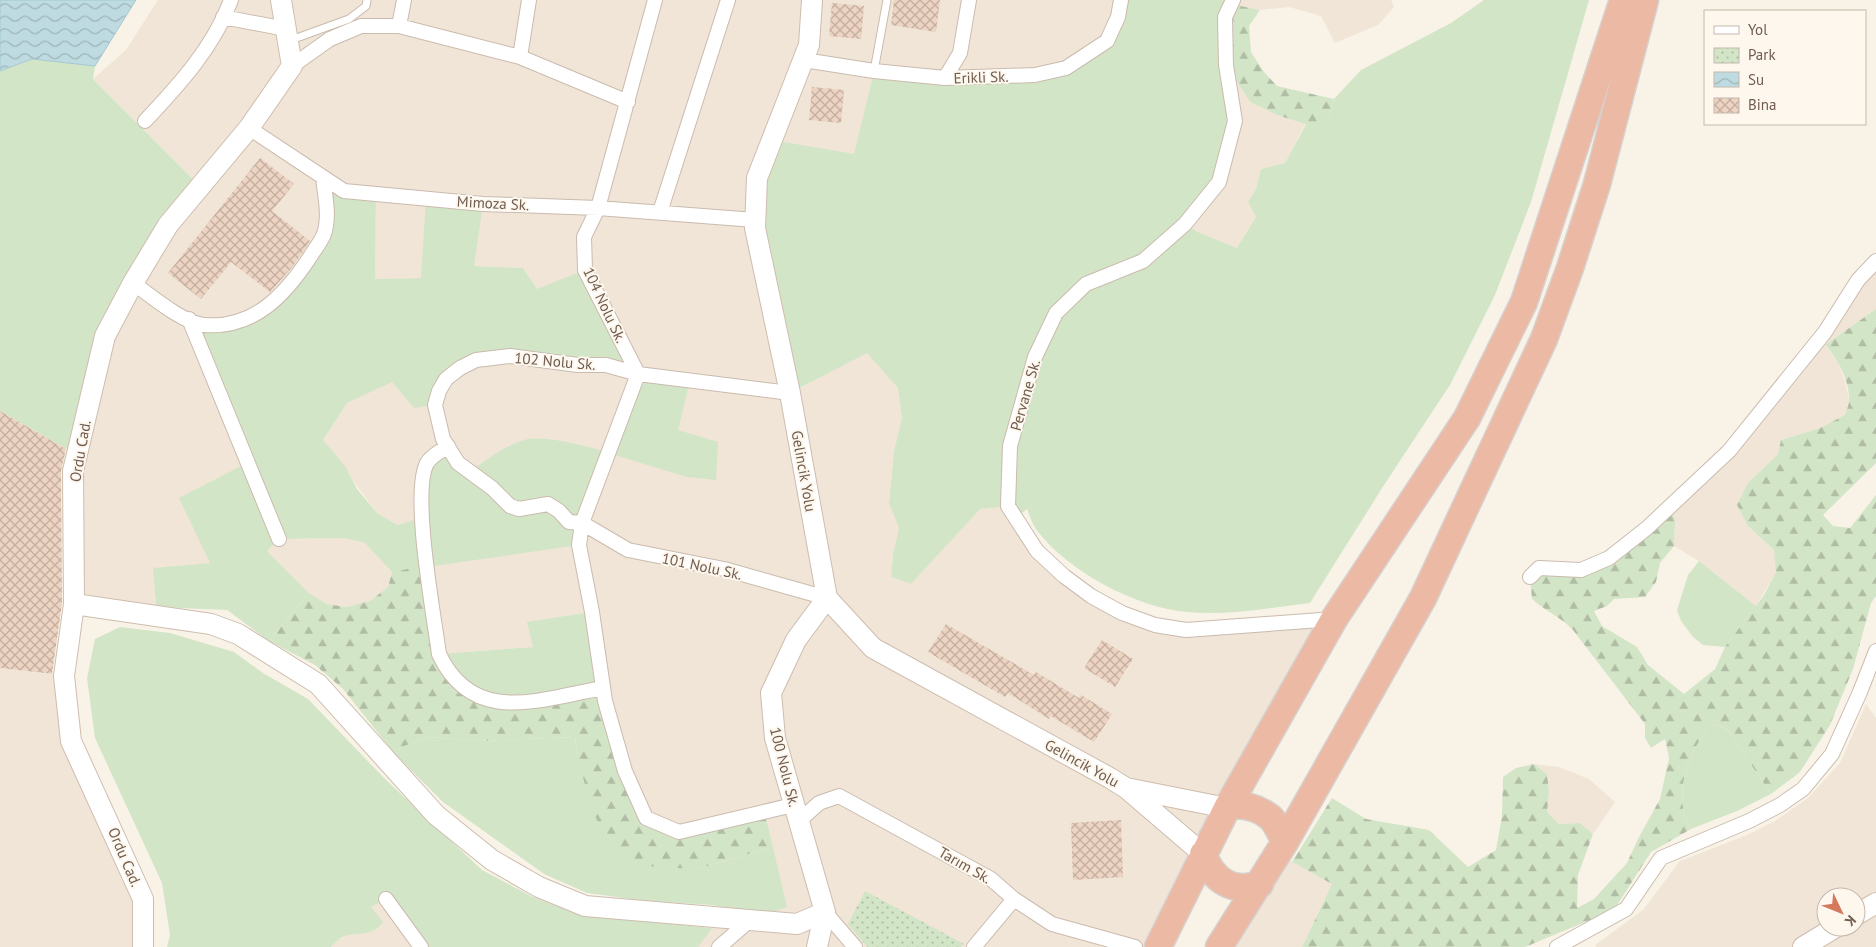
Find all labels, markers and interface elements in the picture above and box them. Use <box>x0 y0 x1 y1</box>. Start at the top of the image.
legend <box>1704 10 1866 125</box>
text: Yol <box>1748 20 1768 39</box>
text: Park <box>1748 45 1776 64</box>
street label: Erikli Sk. <box>953 67 1009 87</box>
text: Su <box>1748 70 1764 89</box>
text: Bina <box>1748 95 1776 114</box>
street label: Mimoza Sk. <box>456 192 530 214</box>
street label: 104 Nolu Sk. <box>579 264 631 346</box>
street label: 102 Nolu Sk. <box>514 348 596 374</box>
street label: Pervane Sk. <box>1006 357 1044 433</box>
street label: Ordu Cad. <box>65 419 95 483</box>
street label: Gelincik Yolu <box>788 429 820 513</box>
street label: 101 Nolu Sk. <box>660 548 744 584</box>
street label: 100 Nolu Sk. <box>766 725 804 809</box>
street label: Gelincik Yolu <box>1041 735 1123 791</box>
street label: Ordu Cad. <box>104 824 146 890</box>
street label: Tarım Sk. <box>935 842 995 888</box>
north arrow <box>1816 887 1866 937</box>
text: K <box>1841 912 1860 930</box>

